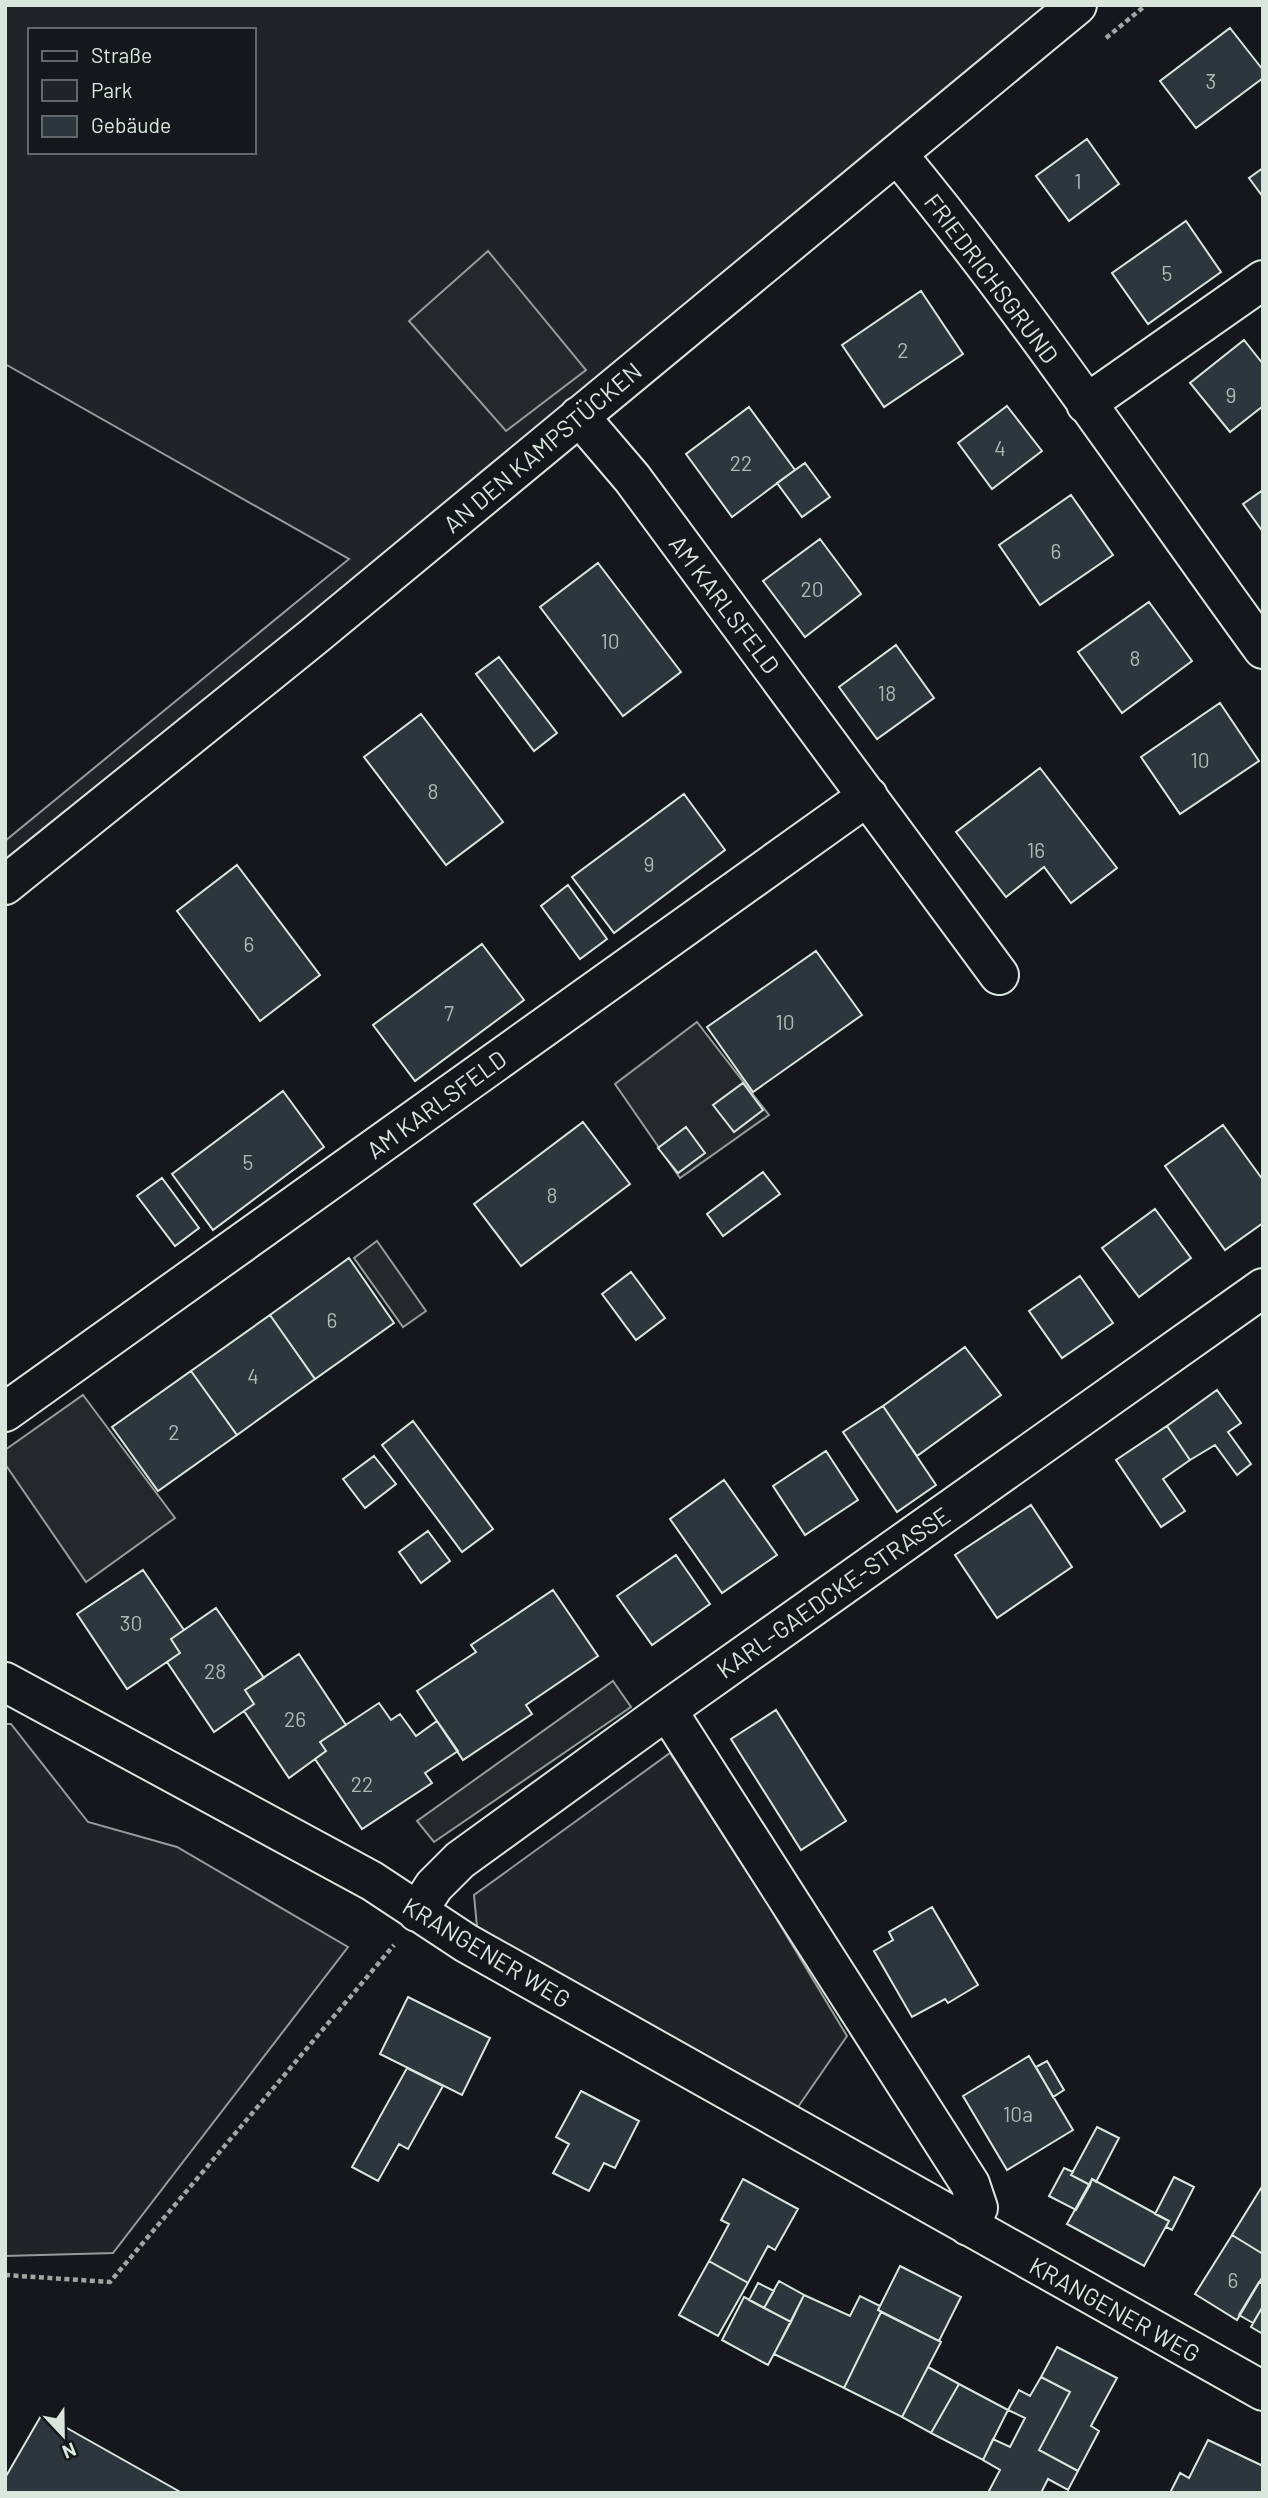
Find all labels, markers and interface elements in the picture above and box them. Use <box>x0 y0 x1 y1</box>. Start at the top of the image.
legend <box>28 28 256 154</box>
text: Straße <box>91 42 152 67</box>
house number: 3 <box>1206 68 1216 93</box>
text: Park <box>91 77 132 102</box>
text: Gebäude <box>91 112 171 137</box>
house number: 1 <box>1074 168 1082 193</box>
street label: FRIEDRICHSGRUND <box>919 188 1065 368</box>
house number: 5 <box>1162 260 1172 285</box>
house number: 2 <box>897 337 909 362</box>
street label: AN DEN KAMPSTÜCKEN <box>437 356 647 538</box>
house number: 9 <box>1226 382 1236 407</box>
house number: 4 <box>994 435 1006 460</box>
house number: 22 <box>730 450 752 475</box>
street label: AM KARLSFELD <box>664 529 786 679</box>
house number: 6 <box>1051 538 1061 563</box>
house number: 20 <box>800 576 824 601</box>
house number: 10 <box>600 628 620 653</box>
house number: 8 <box>1130 645 1140 670</box>
house number: 18 <box>878 680 896 705</box>
house number: 10 <box>1190 747 1210 772</box>
house number: 8 <box>428 778 438 803</box>
house number: 16 <box>1027 837 1045 862</box>
house number: 9 <box>644 851 654 876</box>
house number: 6 <box>244 931 254 956</box>
house number: 7 <box>444 1000 454 1025</box>
house number: 10 <box>775 1009 795 1034</box>
street label: AM KARLSFELD <box>361 1044 511 1164</box>
house number: 5 <box>243 1149 253 1174</box>
house number: 8 <box>547 1182 557 1207</box>
house number: 6 <box>327 1307 337 1332</box>
house number: 4 <box>247 1363 259 1388</box>
house number: 2 <box>168 1419 180 1444</box>
street label: KARL-GAEDCKE-STRASSE <box>711 1500 955 1684</box>
house number: 30 <box>120 1610 142 1635</box>
house number: 28 <box>204 1658 226 1683</box>
house number: 26 <box>284 1706 306 1731</box>
house number: 22 <box>351 1771 373 1796</box>
street label: KRANGENER WEG <box>398 1891 576 2013</box>
house number: 10a <box>1003 2101 1033 2126</box>
street label: KRANGENER WEG <box>1025 2250 1205 2368</box>
house number: 6 <box>1228 2267 1238 2292</box>
north arrow <box>28 2400 98 2470</box>
text: N <box>59 2438 80 2464</box>

